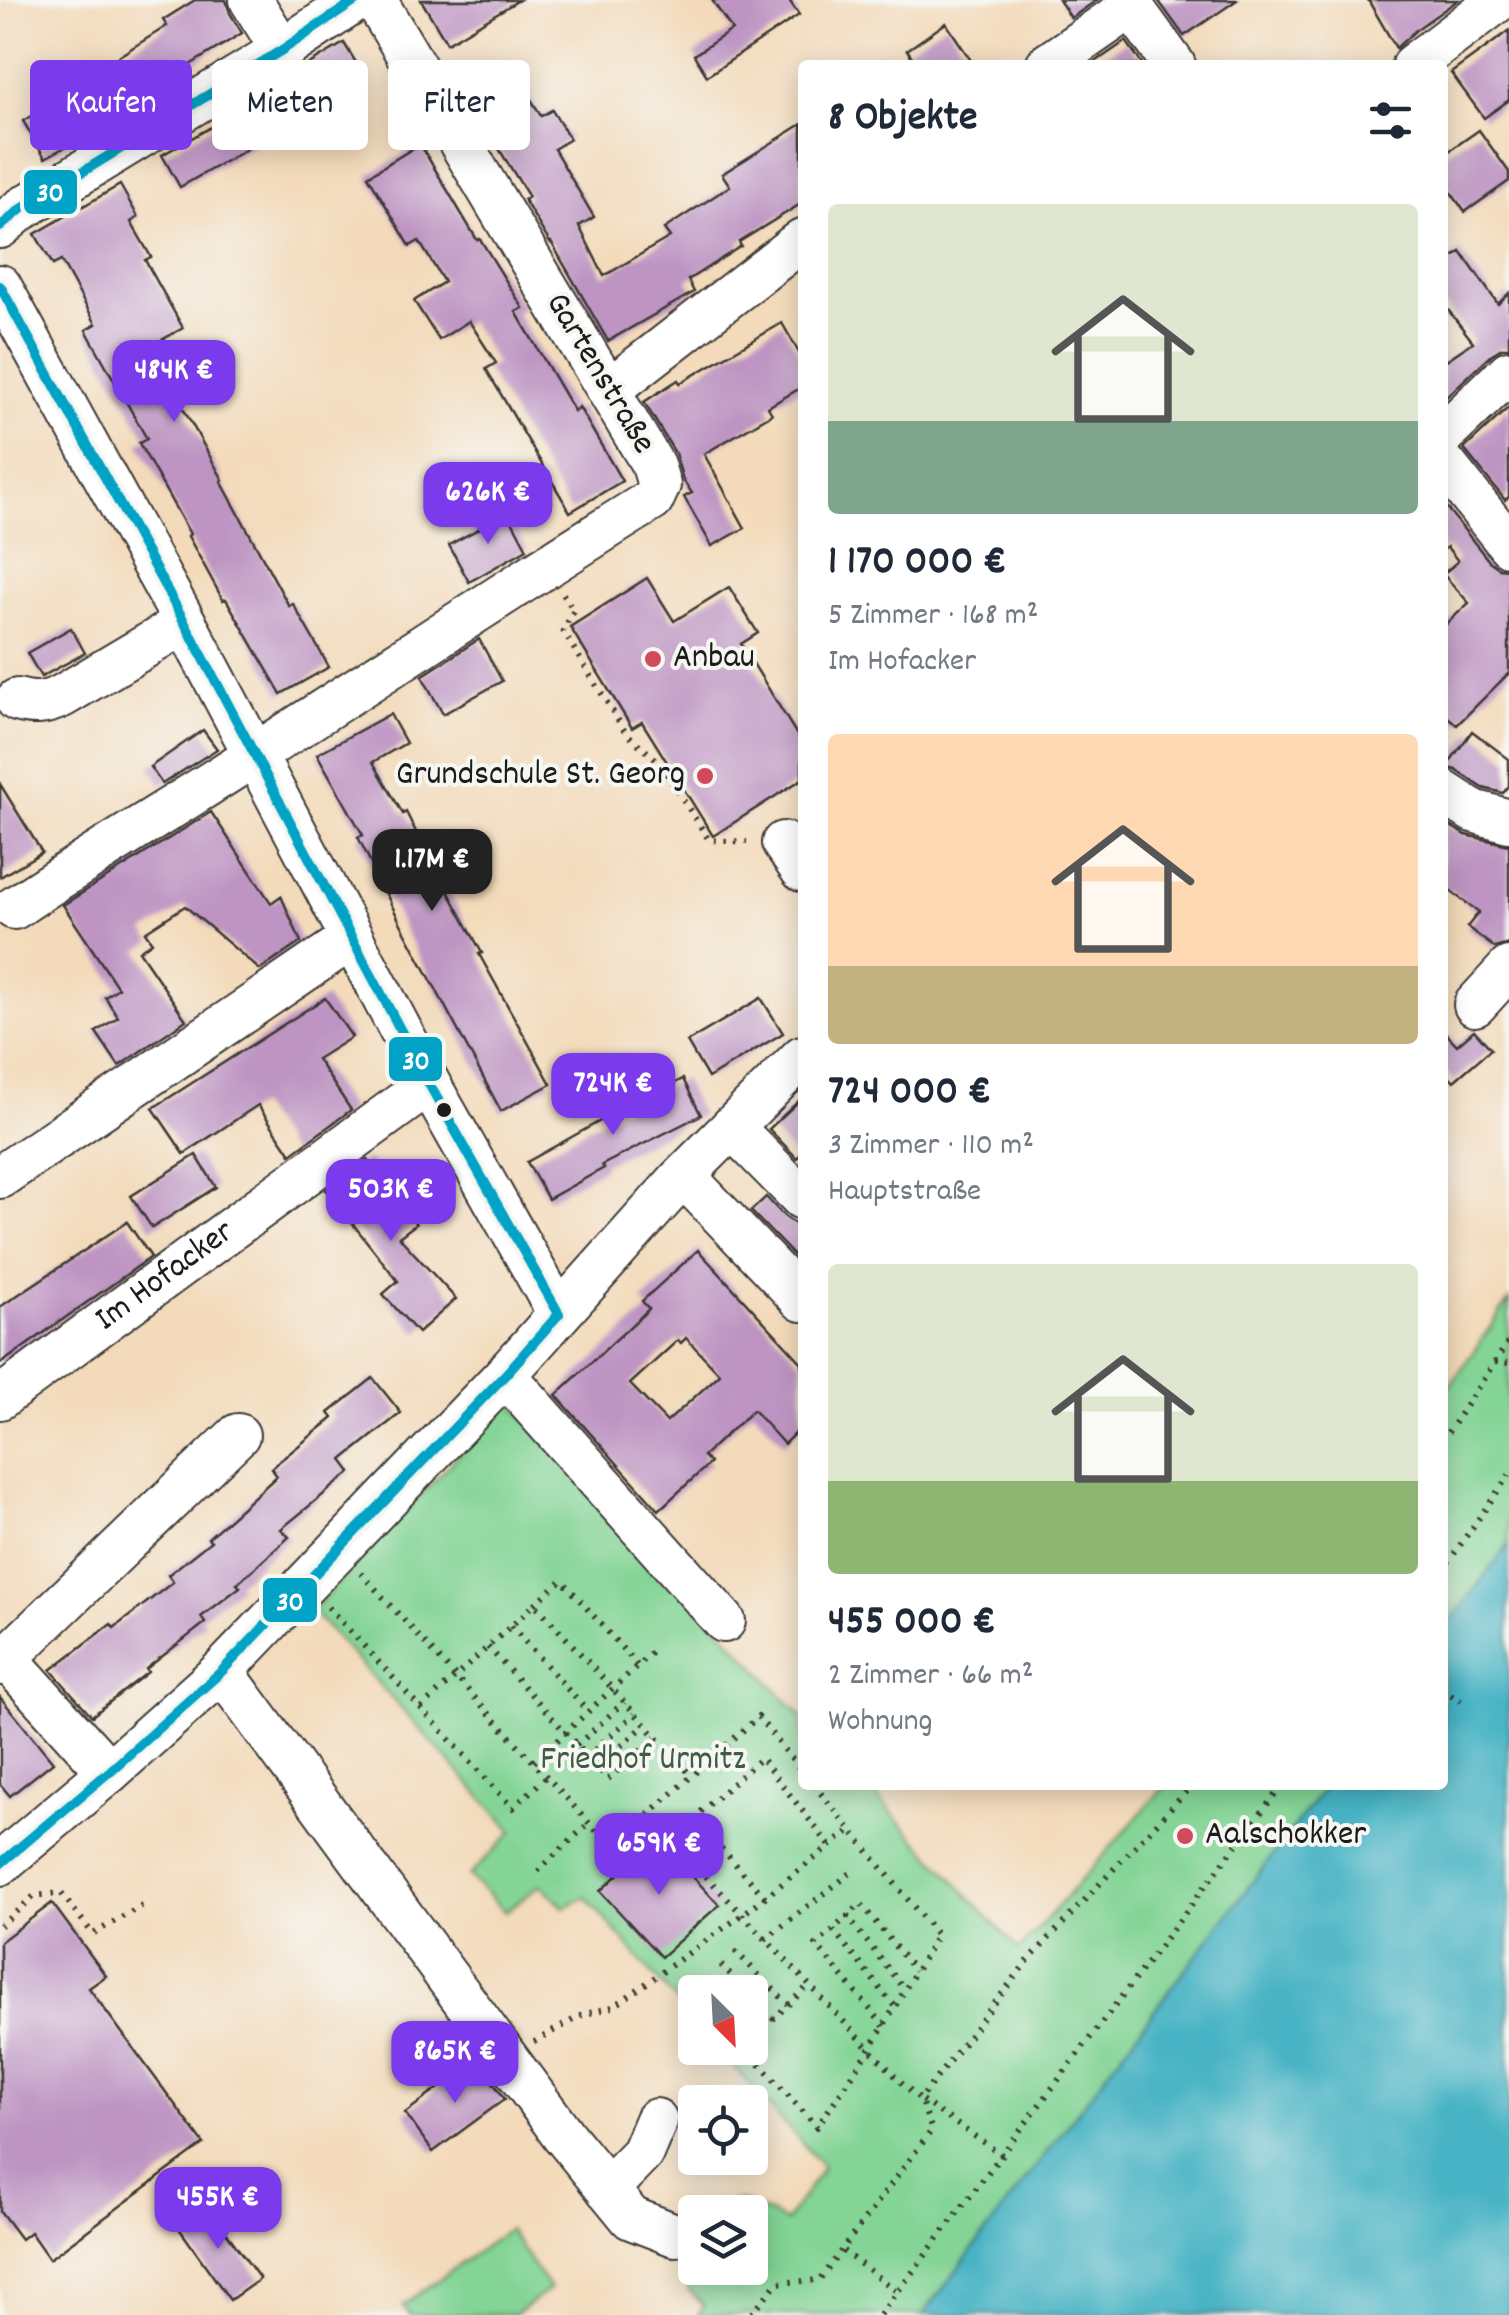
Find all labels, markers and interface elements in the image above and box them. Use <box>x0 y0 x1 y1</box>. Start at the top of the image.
chip: Kaufen <box>30 60 192 150</box>
chip: Mieten <box>212 60 368 150</box>
chip: Filter <box>388 60 530 150</box>
text: 8 Objekte <box>828 90 977 150</box>
icon: filters <box>1363 93 1418 148</box>
line badge: 30 <box>22 168 79 216</box>
text: 30 <box>36 176 64 216</box>
icon: home <box>1033 269 1213 449</box>
street label: Gartenstraße <box>531 284 667 464</box>
pin: 484K € <box>93 340 255 425</box>
text: 484K € <box>134 349 214 395</box>
pin: 626K € <box>407 462 569 547</box>
text: 626K € <box>445 471 531 517</box>
text: 1 170 000 € <box>828 534 1006 594</box>
text: 5 Zimmer · 168 m² <box>828 594 1039 640</box>
place label: Anbau <box>673 634 755 684</box>
text: Im Hofacker <box>828 640 976 686</box>
marker: Anbau <box>642 648 664 670</box>
place label: Grundschule St. Georg <box>396 751 685 801</box>
marker: Grundschule St. Georg <box>694 765 716 787</box>
icon: home <box>1033 799 1213 979</box>
pin: 1.17M € <box>340 829 524 914</box>
text: 1.17M € <box>394 838 470 884</box>
line badge: 30 <box>387 1035 444 1083</box>
text: 30 <box>402 1044 430 1084</box>
pin: 724K € <box>532 1053 694 1138</box>
text: 724K € <box>573 1062 653 1108</box>
text: 724 000 € <box>828 1064 991 1124</box>
unlabelled marker <box>434 1100 454 1120</box>
text: 3 Zimmer · 110 m² <box>828 1124 1034 1170</box>
pin: 503K € <box>310 1159 472 1244</box>
text: 503K € <box>348 1168 434 1214</box>
text: Hauptstraße <box>828 1170 981 1216</box>
street label: Im Hofacker <box>85 1209 246 1345</box>
icon: home <box>1033 1329 1213 1509</box>
line badge: 30 <box>261 1576 319 1624</box>
text: 30 <box>276 1585 304 1625</box>
text: 455 000 € <box>828 1594 996 1654</box>
text: 2 Zimmer · 66 m² <box>828 1654 1034 1700</box>
text: Wohnung <box>828 1700 933 1746</box>
park label: Friedhof Urmitz <box>540 1736 746 1786</box>
place label: Aalschokker <box>1205 1811 1366 1861</box>
pin: 659K € <box>578 1813 740 1898</box>
text: 659K € <box>616 1822 702 1868</box>
marker: Aalschokker <box>1174 1825 1196 1847</box>
north arrow <box>678 1975 768 2065</box>
map controls <box>678 1975 768 2285</box>
pin: 865K € <box>374 2021 536 2106</box>
text: 865K € <box>413 2030 497 2076</box>
button: locate <box>678 2085 768 2175</box>
pin: 455K € <box>137 2167 299 2252</box>
text: 455K € <box>177 2176 259 2222</box>
button: layers <box>678 2195 768 2285</box>

